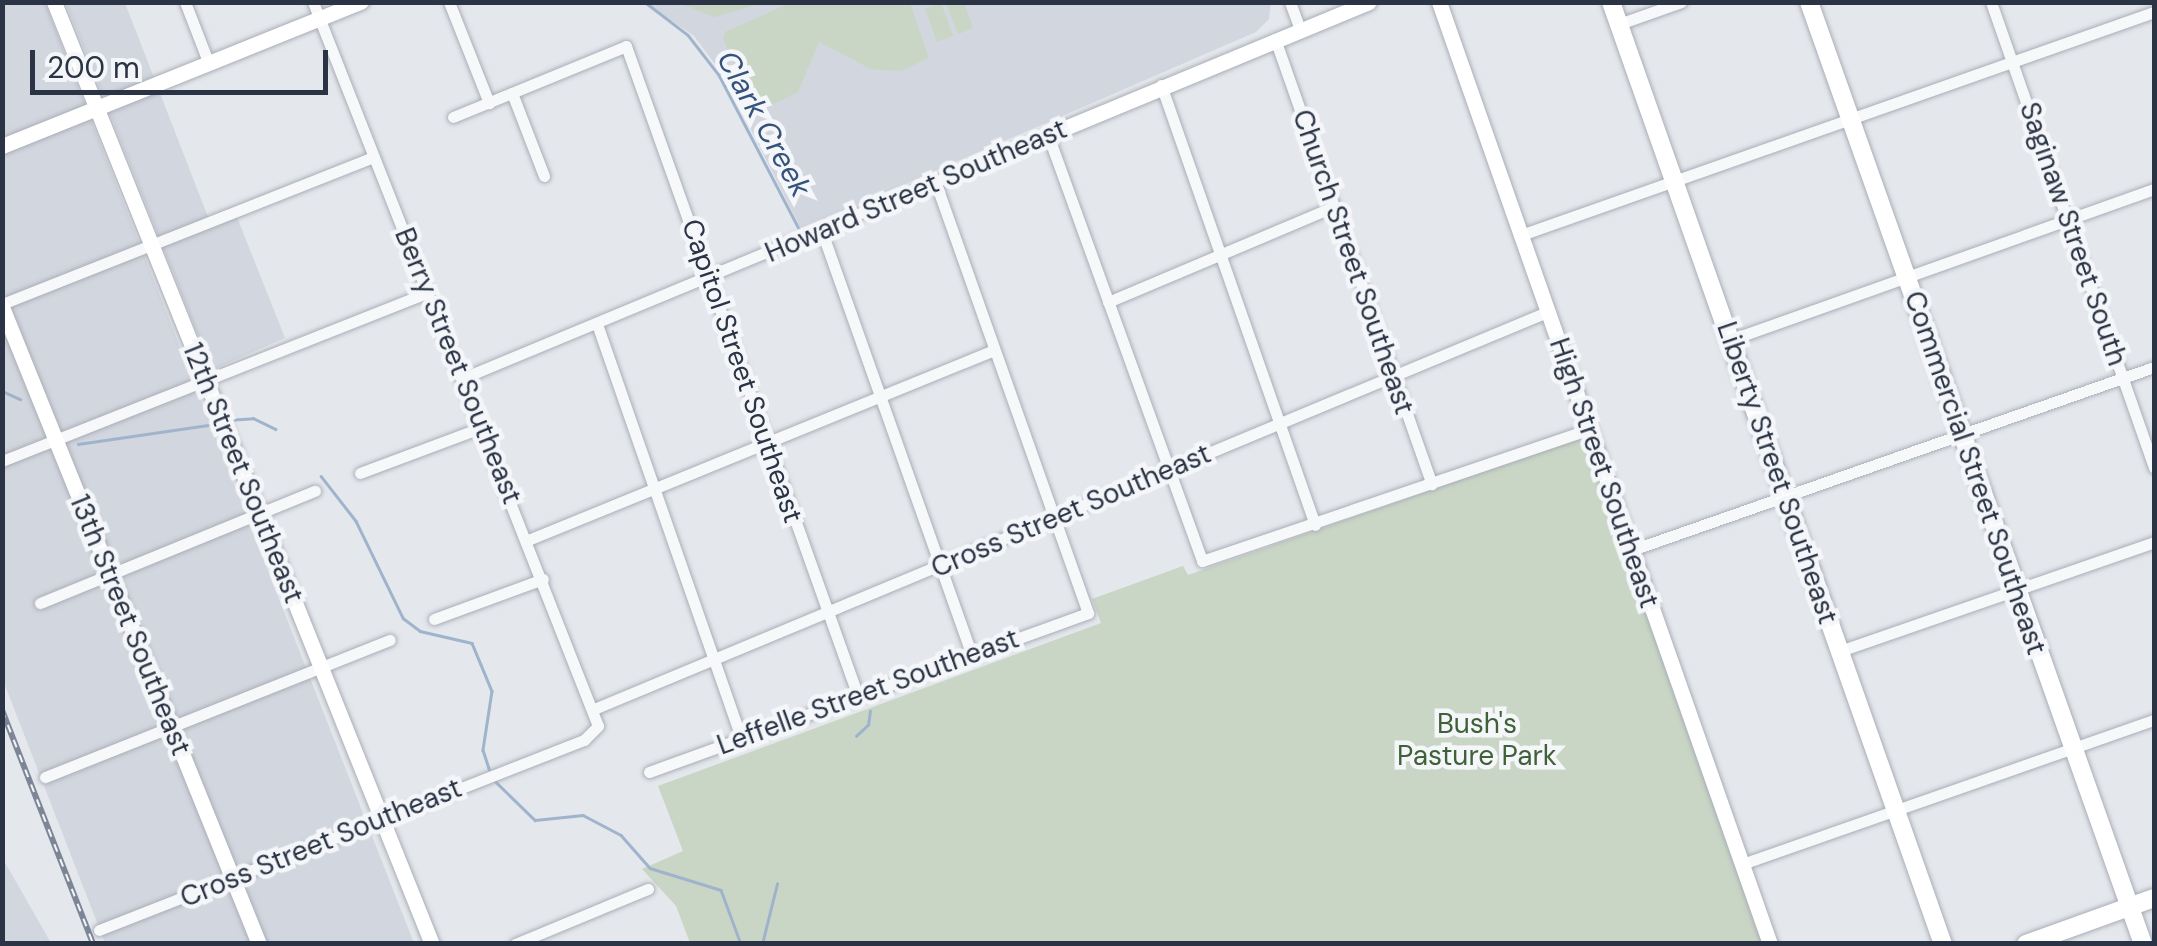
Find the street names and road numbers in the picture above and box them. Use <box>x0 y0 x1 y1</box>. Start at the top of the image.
street label: Saginaw Street South <box>2012 98 2134 370</box>
street label: Church Street Southeast <box>1285 105 1421 419</box>
street label: Howard Street Southeast <box>760 112 1072 270</box>
street label: Capitol Street Southeast <box>674 215 810 527</box>
street label: Berry Street Southeast <box>387 223 529 509</box>
street label: Commercial Street Southeast <box>1897 287 2053 659</box>
street label: Liberty Street Southeast <box>1709 317 1845 629</box>
street label: High Street Southeast <box>1542 334 1666 612</box>
street label: 12th Street Southeast <box>175 338 311 608</box>
street label: Cross Street Southeast <box>926 437 1216 585</box>
street label: 13th Street Southeast <box>62 490 198 760</box>
street label: Leffelle Street Southeast <box>713 622 1023 762</box>
street label: Cross Street Southeast <box>175 771 467 915</box>

